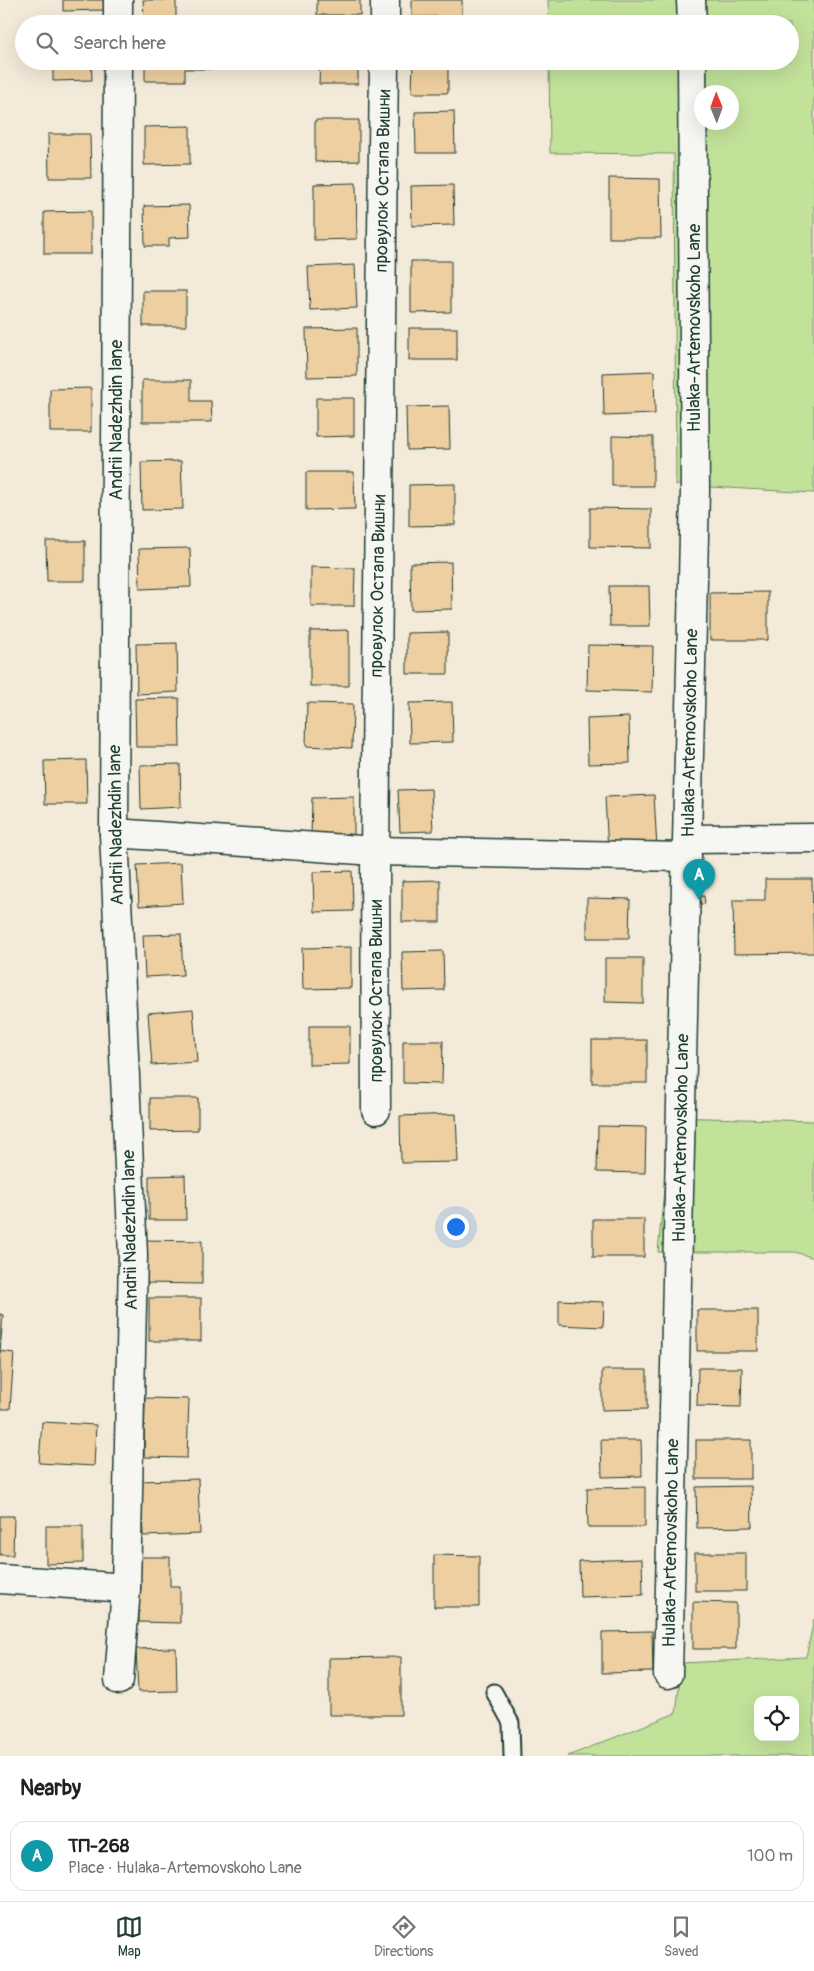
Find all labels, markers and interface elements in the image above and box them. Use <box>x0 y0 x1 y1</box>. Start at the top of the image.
search box <box>15 15 799 70</box>
icon: search <box>33 29 61 57</box>
text: Search here <box>73 31 166 55</box>
north arrow <box>694 85 739 130</box>
street label: провулок Остапа Вишни <box>370 89 396 273</box>
street label: Hulaka-Artemovskoho Lane <box>683 224 706 432</box>
street label: Andrii Nadezhdin lane <box>105 339 128 500</box>
street label: провулок Остапа Вишни <box>365 494 391 678</box>
street label: Hulaka-Artemovskoho Lane <box>677 628 703 838</box>
street label: Andrii Nadezhdin lane <box>103 744 129 906</box>
pin: A <box>683 859 715 900</box>
street label: провулок Остапа Вишни <box>365 899 388 1083</box>
street label: Hulaka-Artemovskoho Lane <box>668 1033 694 1243</box>
street label: Andrii Nadezhdin lane <box>117 1149 143 1311</box>
your location <box>443 1214 469 1240</box>
street label: Hulaka-Artemovskoho Lane <box>658 1438 684 1648</box>
map controls <box>754 1696 799 1741</box>
button: locate <box>754 1696 799 1741</box>
text: Nearby <box>20 1775 81 1802</box>
text: ТП-268 <box>68 1834 129 1858</box>
text: A <box>32 1846 42 1866</box>
text: 100 m <box>747 1846 793 1866</box>
text: Place · Hulaka-Artemovskoho Lane <box>68 1858 302 1878</box>
tab: Map <box>115 1913 143 1960</box>
tab: Directions <box>374 1913 433 1960</box>
tab: Saved <box>664 1913 699 1960</box>

